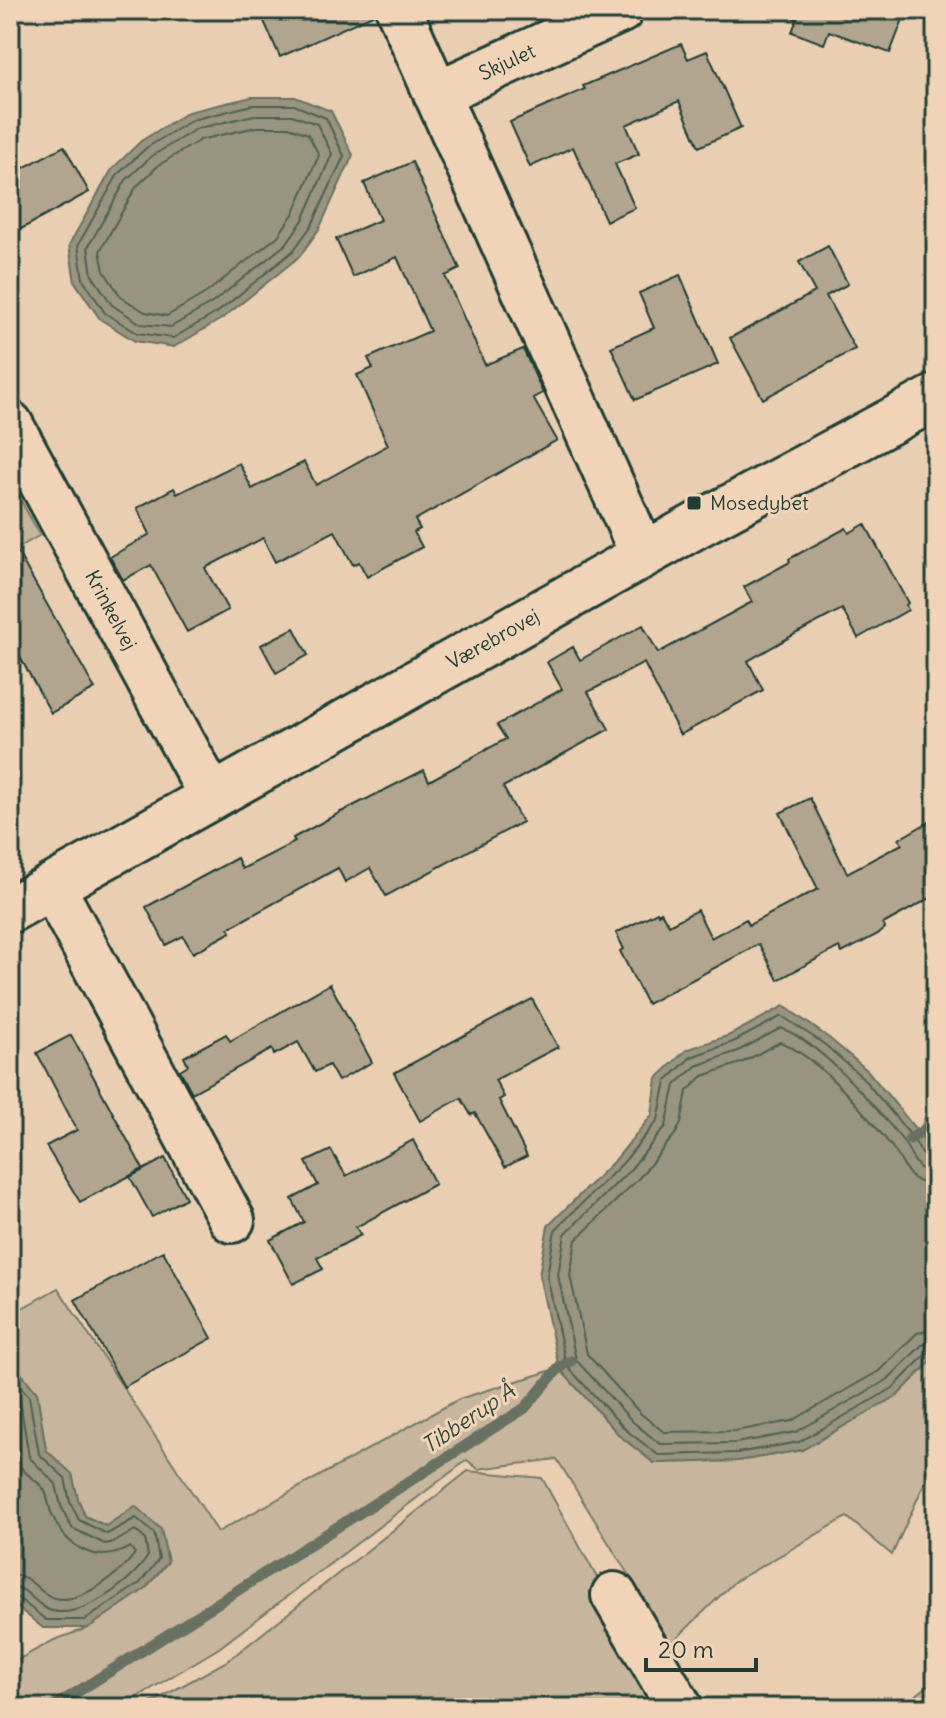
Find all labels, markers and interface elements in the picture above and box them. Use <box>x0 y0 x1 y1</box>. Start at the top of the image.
street label: Skjulet <box>475 38 539 85</box>
place label: Mosedybet <box>710 490 809 515</box>
marker: Mosedybet <box>685 494 703 512</box>
street label: Krinkelvej <box>80 566 143 654</box>
street label: Værebrovej <box>442 603 543 674</box>
water label: Tibberup Å <box>416 1376 521 1459</box>
scale bar <box>646 1622 756 1672</box>
text: 20 m <box>658 1634 714 1664</box>

